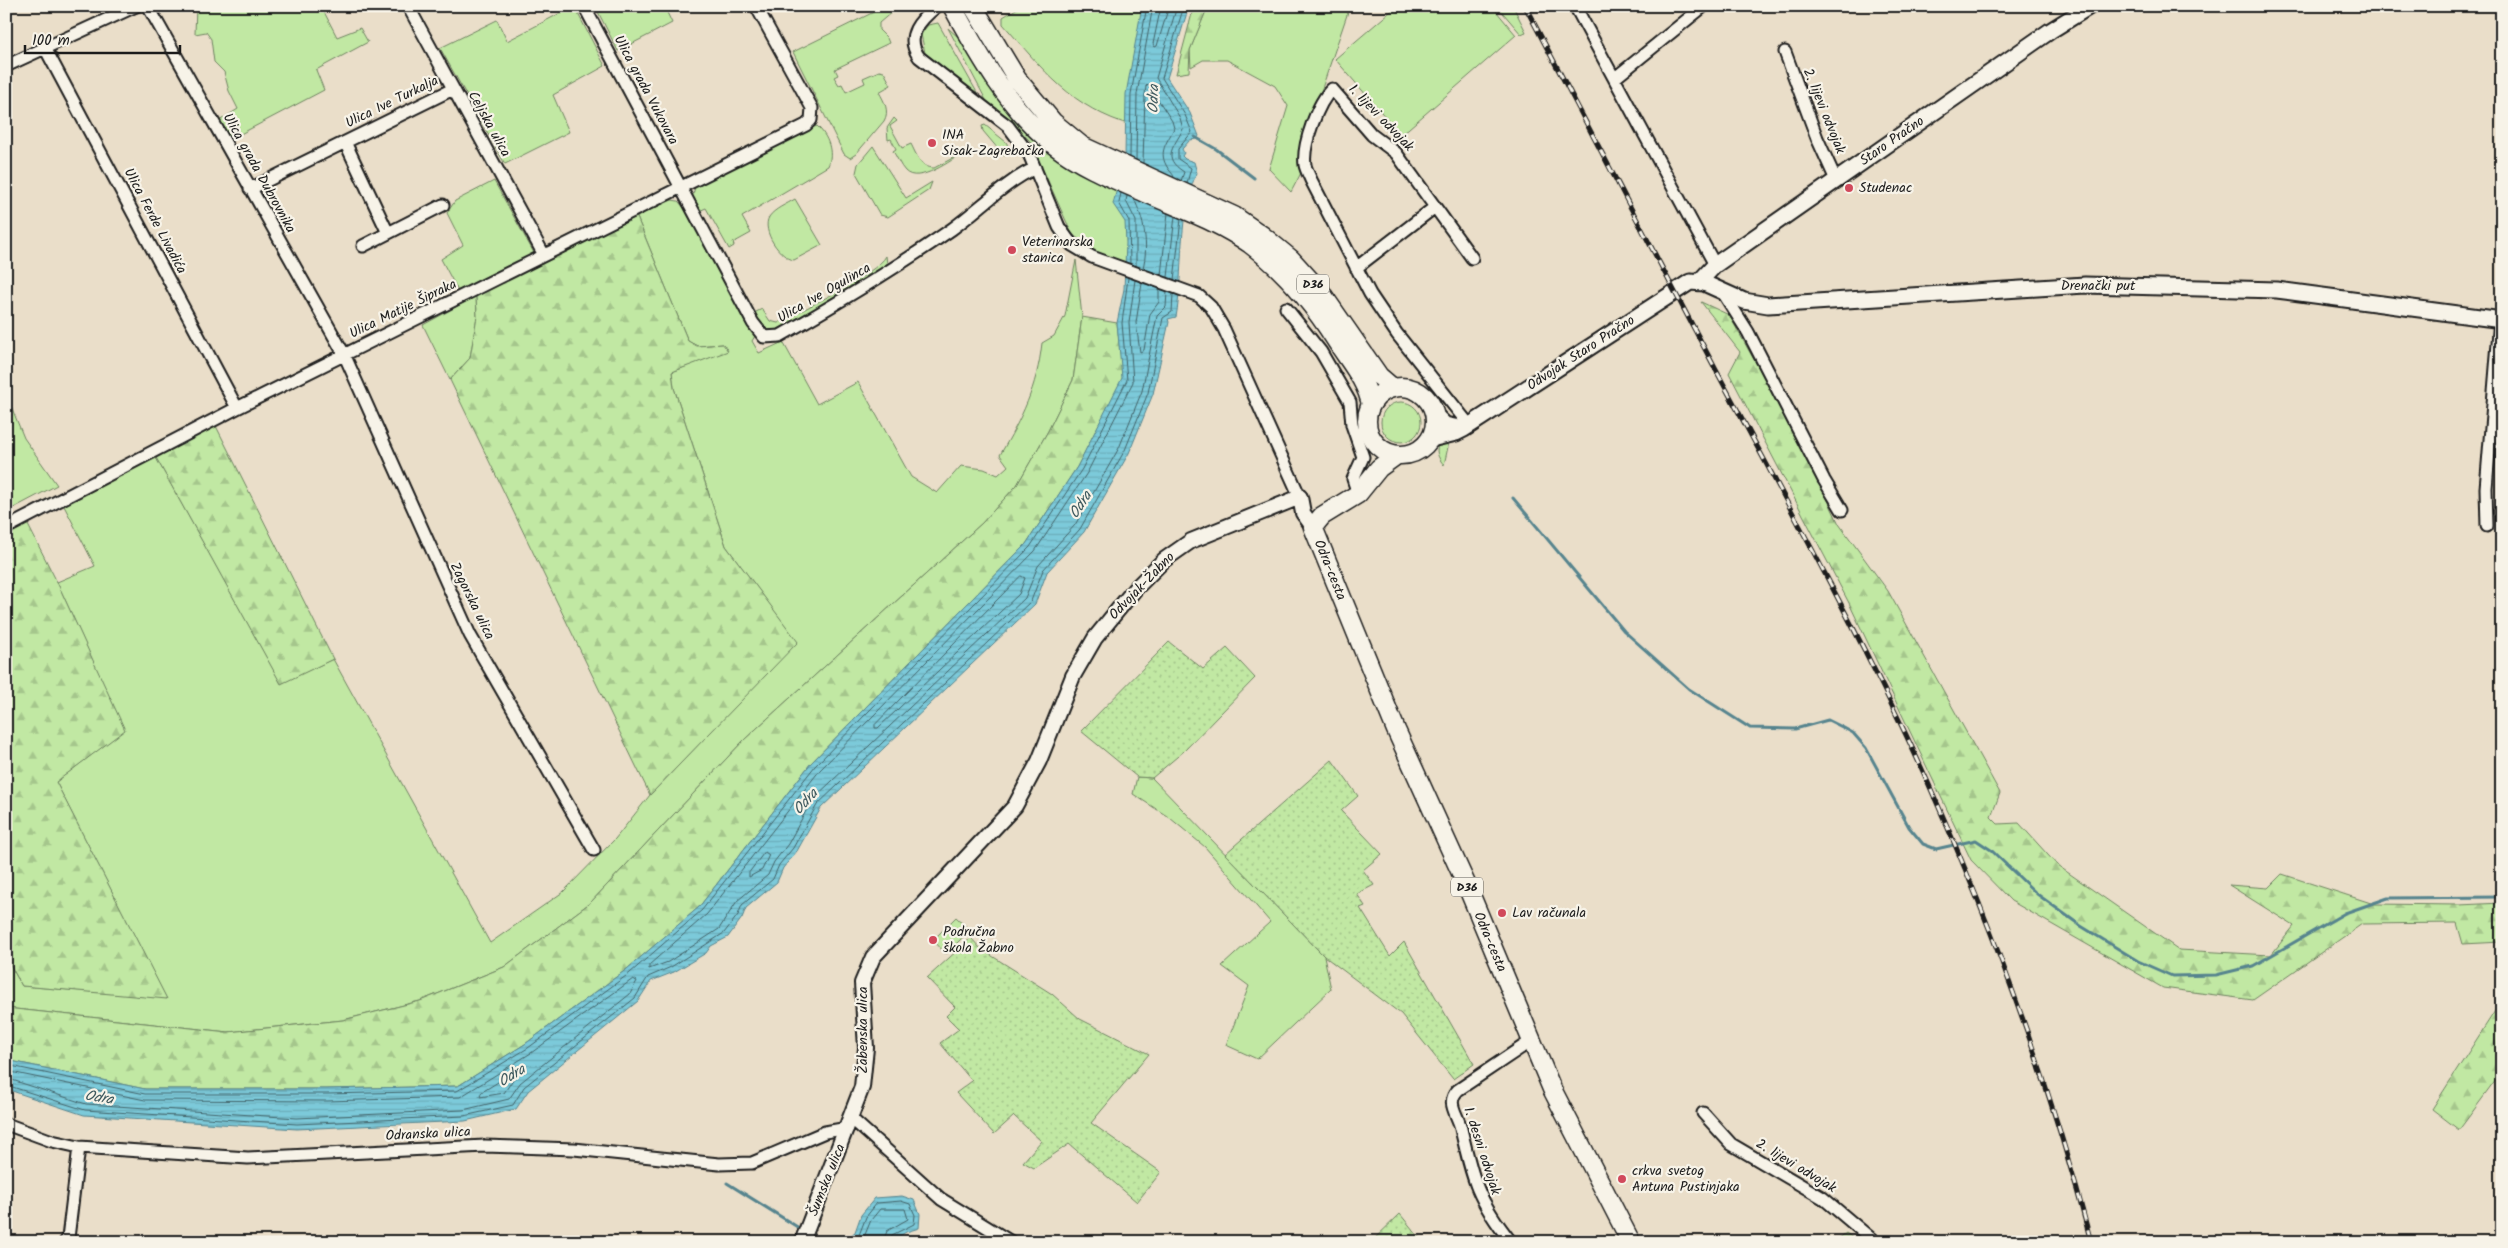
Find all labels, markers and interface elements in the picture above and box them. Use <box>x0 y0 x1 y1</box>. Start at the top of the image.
scale bar <box>25 22 180 54</box>
text: 100 m <box>32 29 70 53</box>
street label: Ulica grada Vukovara <box>608 31 684 149</box>
street label: 2. lijevi odvojak <box>1797 65 1851 158</box>
street label: Ulica Ive Turkalja <box>342 70 442 134</box>
street label: 1. lijevi odvojak <box>1343 79 1419 157</box>
water label: Odra <box>1142 83 1166 114</box>
street label: Celjska ulica <box>462 87 516 161</box>
street label: Ulica grada Dubrovnika <box>217 109 301 237</box>
street label: Staro Pračno <box>1855 111 1929 171</box>
place label: INA Sisak-Zagrebačka <box>942 124 1044 162</box>
marker: INA Sisak-Zagrebačka <box>926 137 938 149</box>
street label: Ulica Ferde Livadića <box>118 164 192 278</box>
place label: Studenac <box>1859 177 1912 199</box>
marker: Studenac <box>1843 182 1855 194</box>
place label: Veterinarska stanica <box>1022 231 1093 269</box>
marker: Veterinarska stanica <box>1006 244 1018 256</box>
street label: Ulica Ive Ogulinca <box>773 257 875 329</box>
street label: Ulica Matije Šipraka <box>346 273 460 345</box>
road number: D36 <box>1297 274 1329 294</box>
street label: Drenački put <box>2061 275 2136 297</box>
street label: Odvojak Staro Pračno <box>1523 310 1639 396</box>
water label: Odra <box>1063 486 1099 524</box>
street label: Odra-cesta <box>1308 536 1352 604</box>
street label: Odvojak-Žabno <box>1104 547 1180 625</box>
street label: Zagorska ulica <box>444 558 500 644</box>
water label: Odra <box>787 783 825 821</box>
road number: D36 <box>1451 878 1483 896</box>
place label: Lav računala <box>1512 902 1586 924</box>
marker: Lav računala <box>1496 907 1508 919</box>
street label: Odra-cesta <box>1467 908 1513 976</box>
place label: Područna škola Žabno <box>943 921 1014 959</box>
marker: Područna škola Žabno <box>927 934 939 946</box>
street label: Žabenska ulica <box>852 986 874 1074</box>
water label: Odra <box>493 1058 531 1094</box>
water label: Odra <box>83 1084 116 1112</box>
street label: 1. desni odvojak <box>1457 1104 1507 1198</box>
street label: Odranska ulica <box>385 1121 471 1147</box>
street label: 2. lijevi odvojak <box>1751 1133 1841 1199</box>
street label: Šumska ulica <box>803 1141 851 1219</box>
place label: crkva svetog Antuna Pustinjaka <box>1632 1160 1740 1198</box>
marker: crkva svetog Antuna Pustinjaka <box>1616 1173 1628 1185</box>

